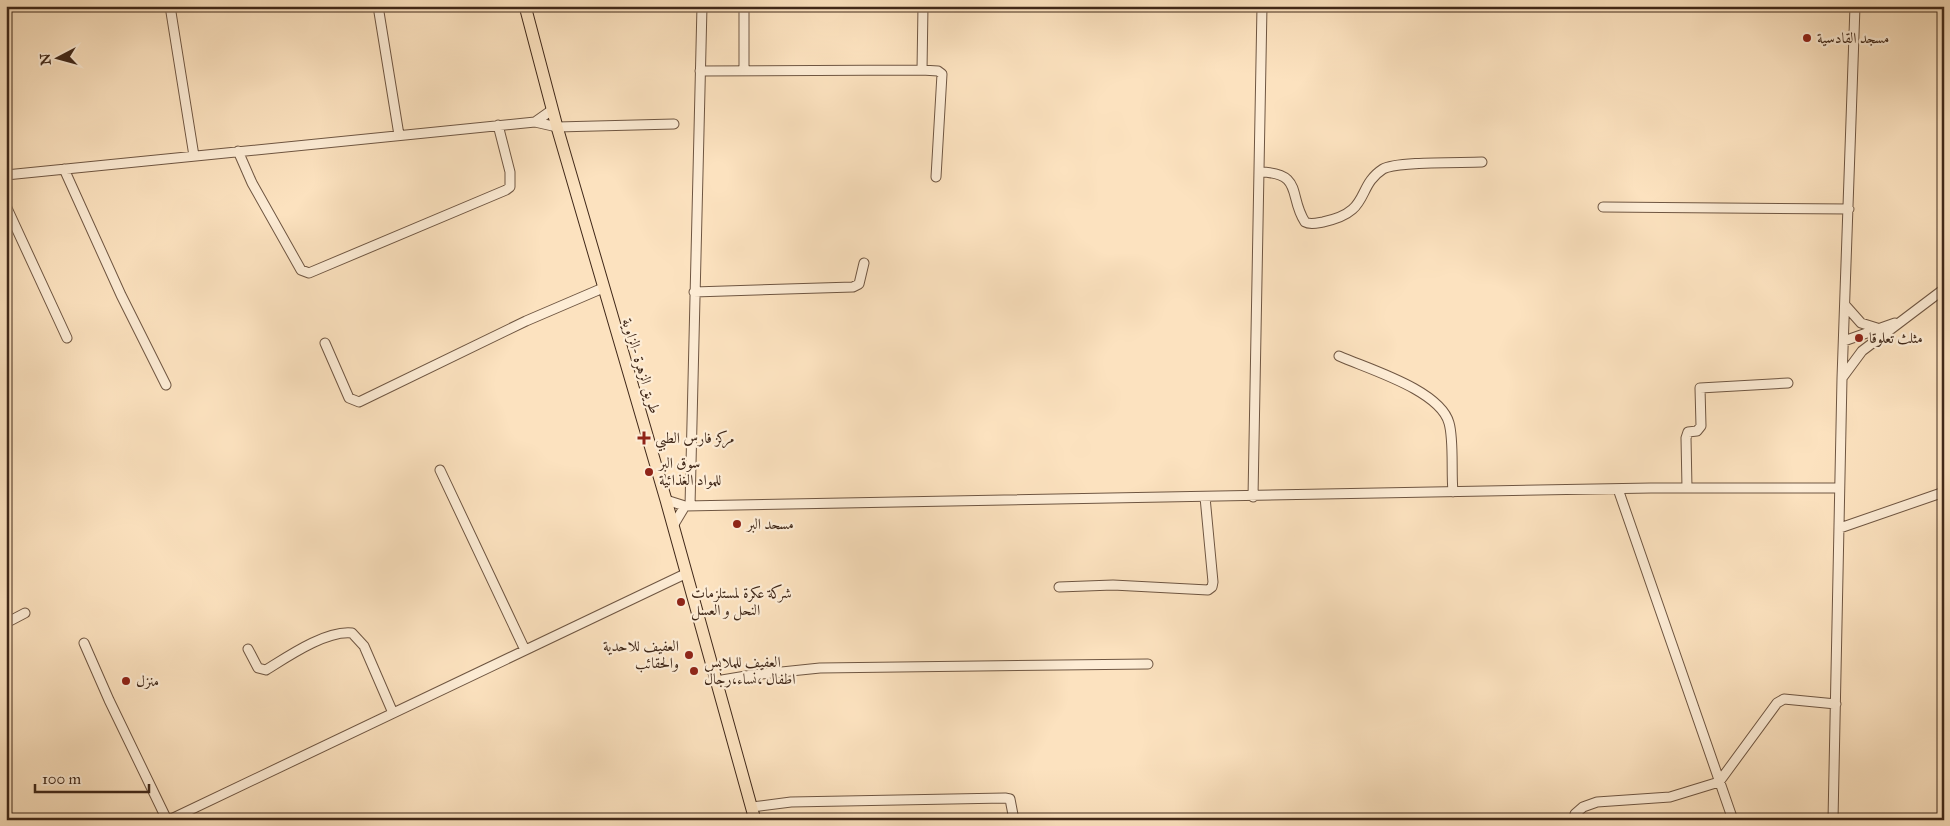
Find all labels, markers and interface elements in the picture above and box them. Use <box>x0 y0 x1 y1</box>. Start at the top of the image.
place label: مسجد القادسية <box>1817 29 1889 47</box>
north arrow <box>32 32 82 82</box>
marker: مسجد القادسية <box>1801 32 1813 44</box>
text: N <box>36 52 55 66</box>
street label: طريق الزهرة -الزاوية <box>617 316 664 416</box>
place label: مثلث تعلوقا <box>1869 329 1923 347</box>
marker: مثلث تعلوقا <box>1853 332 1865 344</box>
place label: مركز فارس الطبي <box>655 429 734 452</box>
marker: مركز فارس الطبي <box>637 431 651 445</box>
place label: سوق البر للمواد الغذائية <box>657 454 721 489</box>
marker: سوق البر للمواد الغذائية <box>643 466 655 478</box>
place label: مسحد البر <box>745 515 794 533</box>
marker: مسحد البر <box>731 518 743 530</box>
place label: شركة عكرة لمستلزمات النحل و العسل <box>691 584 792 621</box>
marker: شركة عكرة لمستلزمات النحل و العسل <box>675 596 687 608</box>
place label: العفيف للاحدية والحقائب <box>603 637 679 673</box>
marker: العفيف للاحدية والحقائب <box>683 649 695 661</box>
place label: العفيف للملابس اطفال ،نساء،رجال <box>704 653 796 688</box>
marker: العفيف للملابس اطفال ،نساء،رجال <box>688 665 700 677</box>
place label: منزل <box>136 672 159 690</box>
marker: منزل <box>120 675 132 687</box>
scale bar <box>35 761 149 793</box>
text: 100 m <box>42 770 82 788</box>

